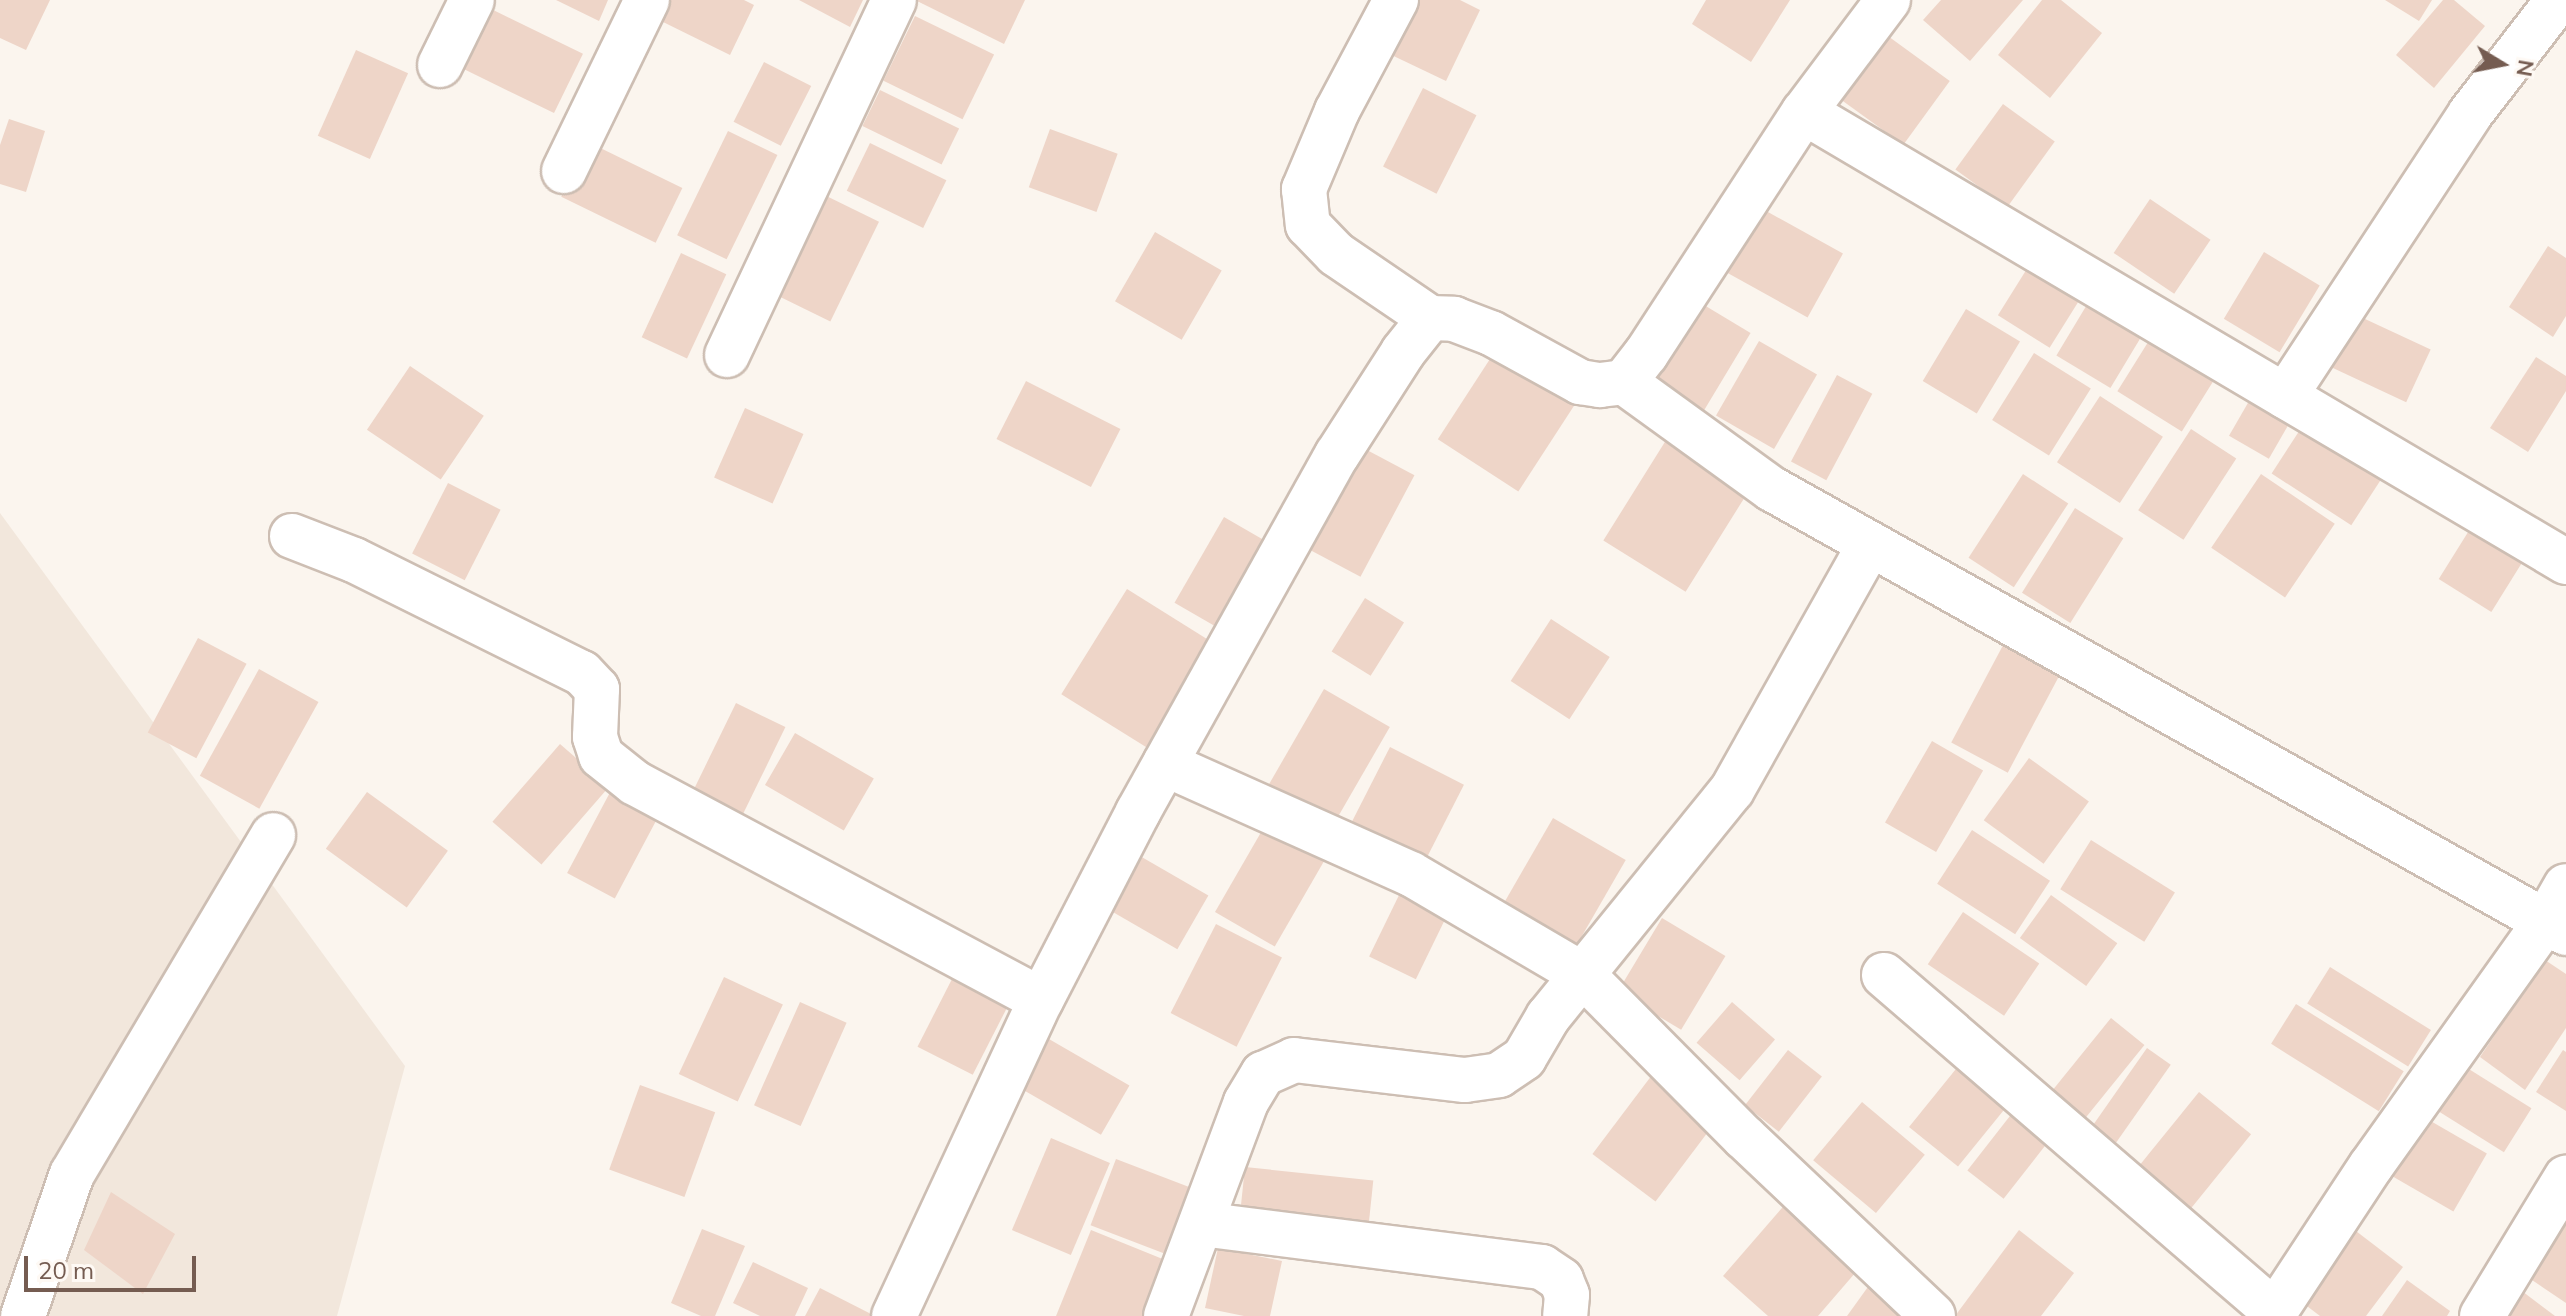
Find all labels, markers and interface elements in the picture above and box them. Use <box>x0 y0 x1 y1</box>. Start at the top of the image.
north arrow <box>2462 24 2542 104</box>
text: N <box>2510 58 2541 79</box>
scale bar <box>28 1240 200 1290</box>
text: 20 m <box>38 1255 94 1285</box>

